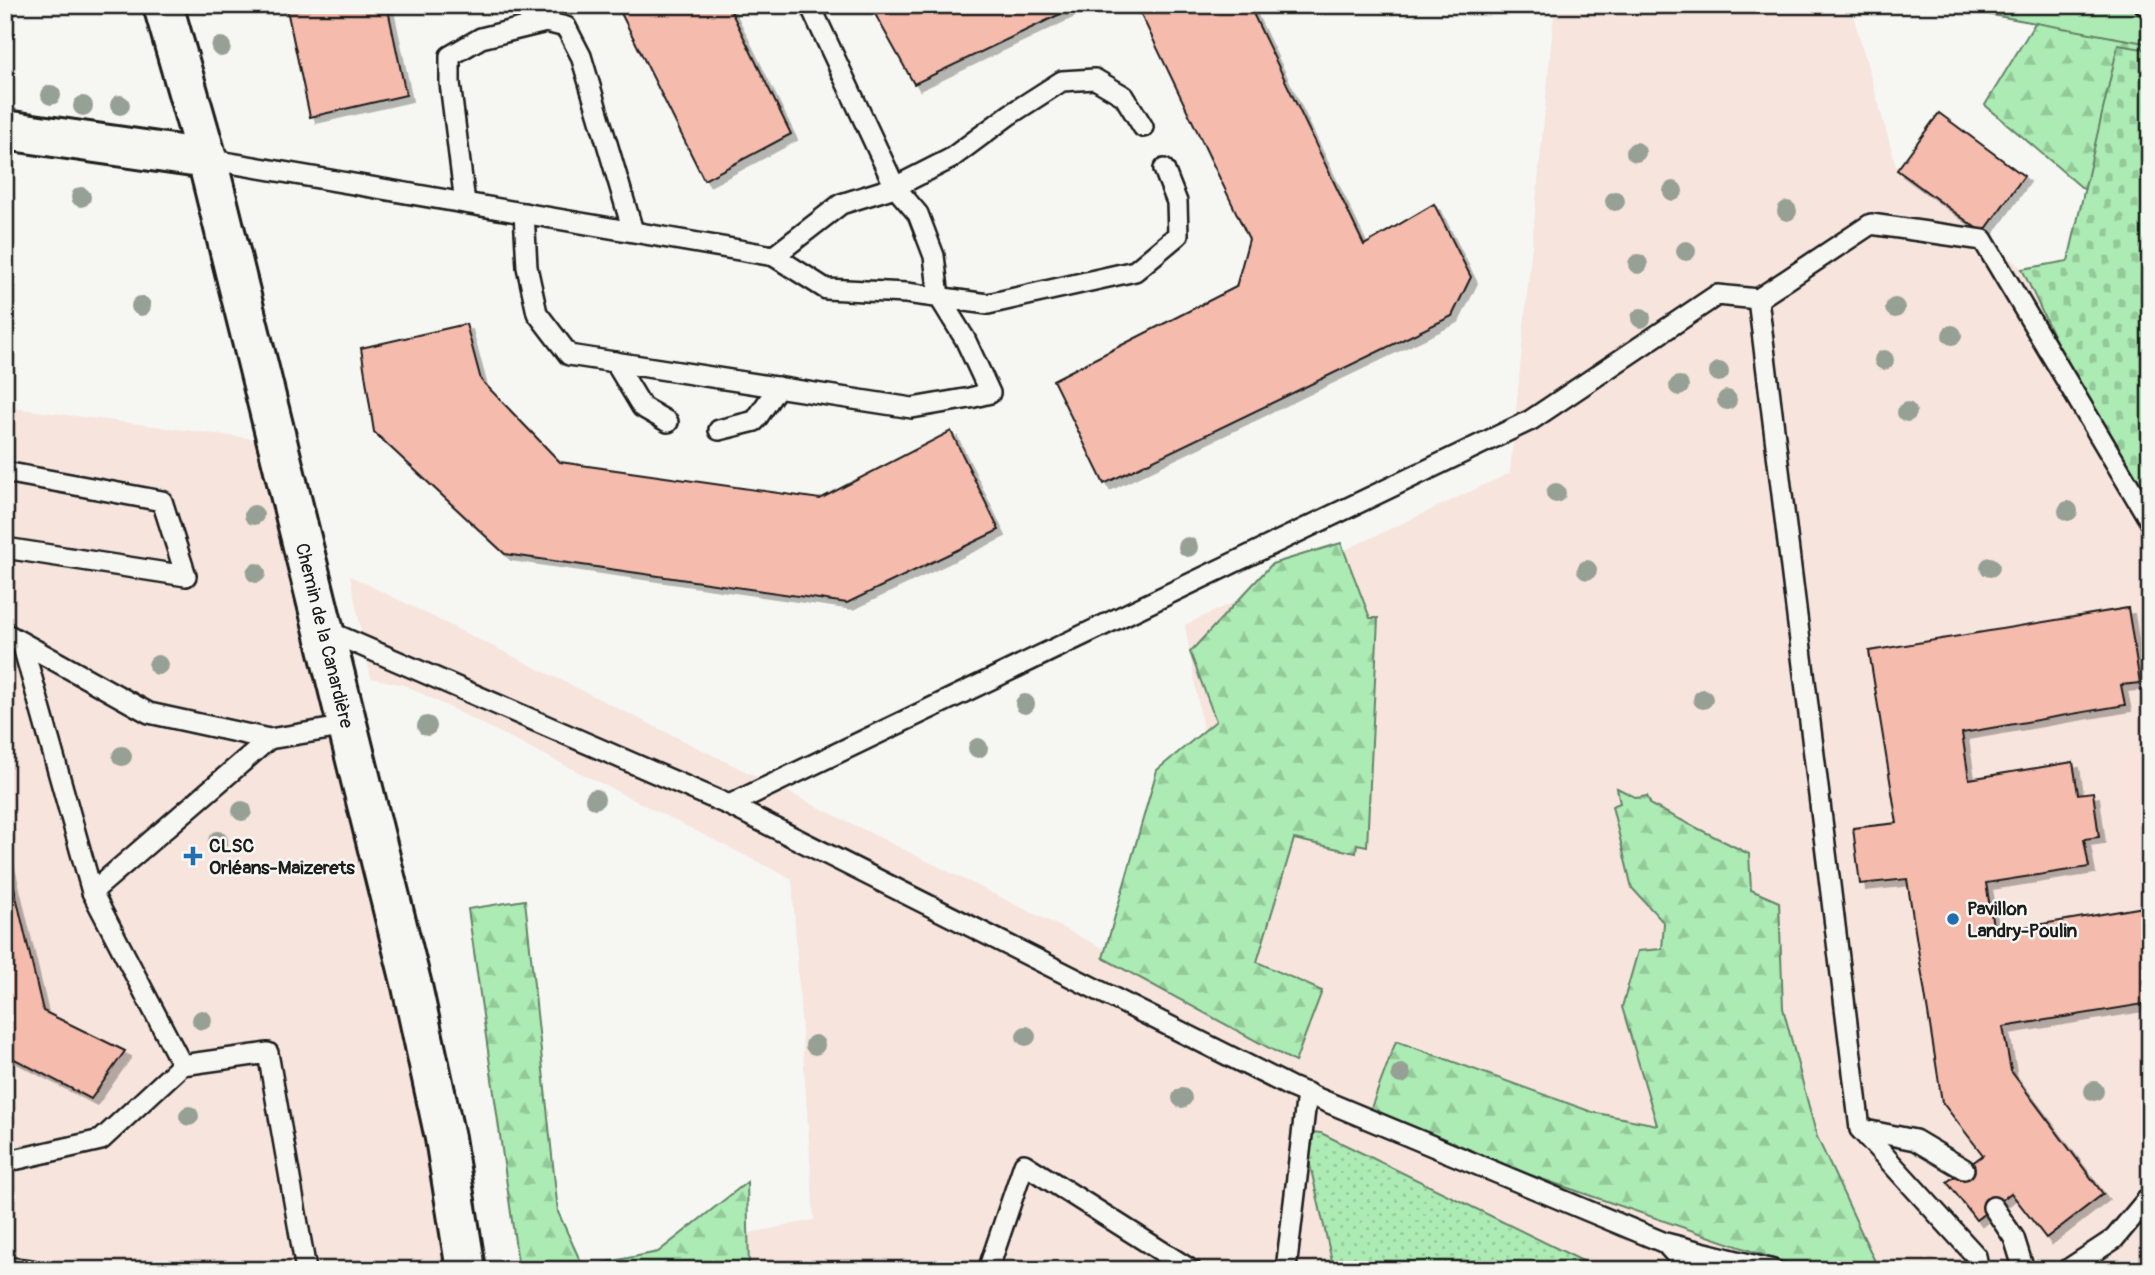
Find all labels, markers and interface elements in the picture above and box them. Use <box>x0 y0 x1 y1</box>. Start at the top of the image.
street label: Chemin de la Canardière <box>290 541 359 731</box>
place label: CLSC Orléans-Maizerets <box>209 834 355 880</box>
marker: CLSC Orléans-Maizerets <box>183 846 203 866</box>
place label: Pavillon Landry-Poulin <box>1967 897 2078 943</box>
marker: Pavillon Landry-Poulin <box>1945 911 1961 927</box>

